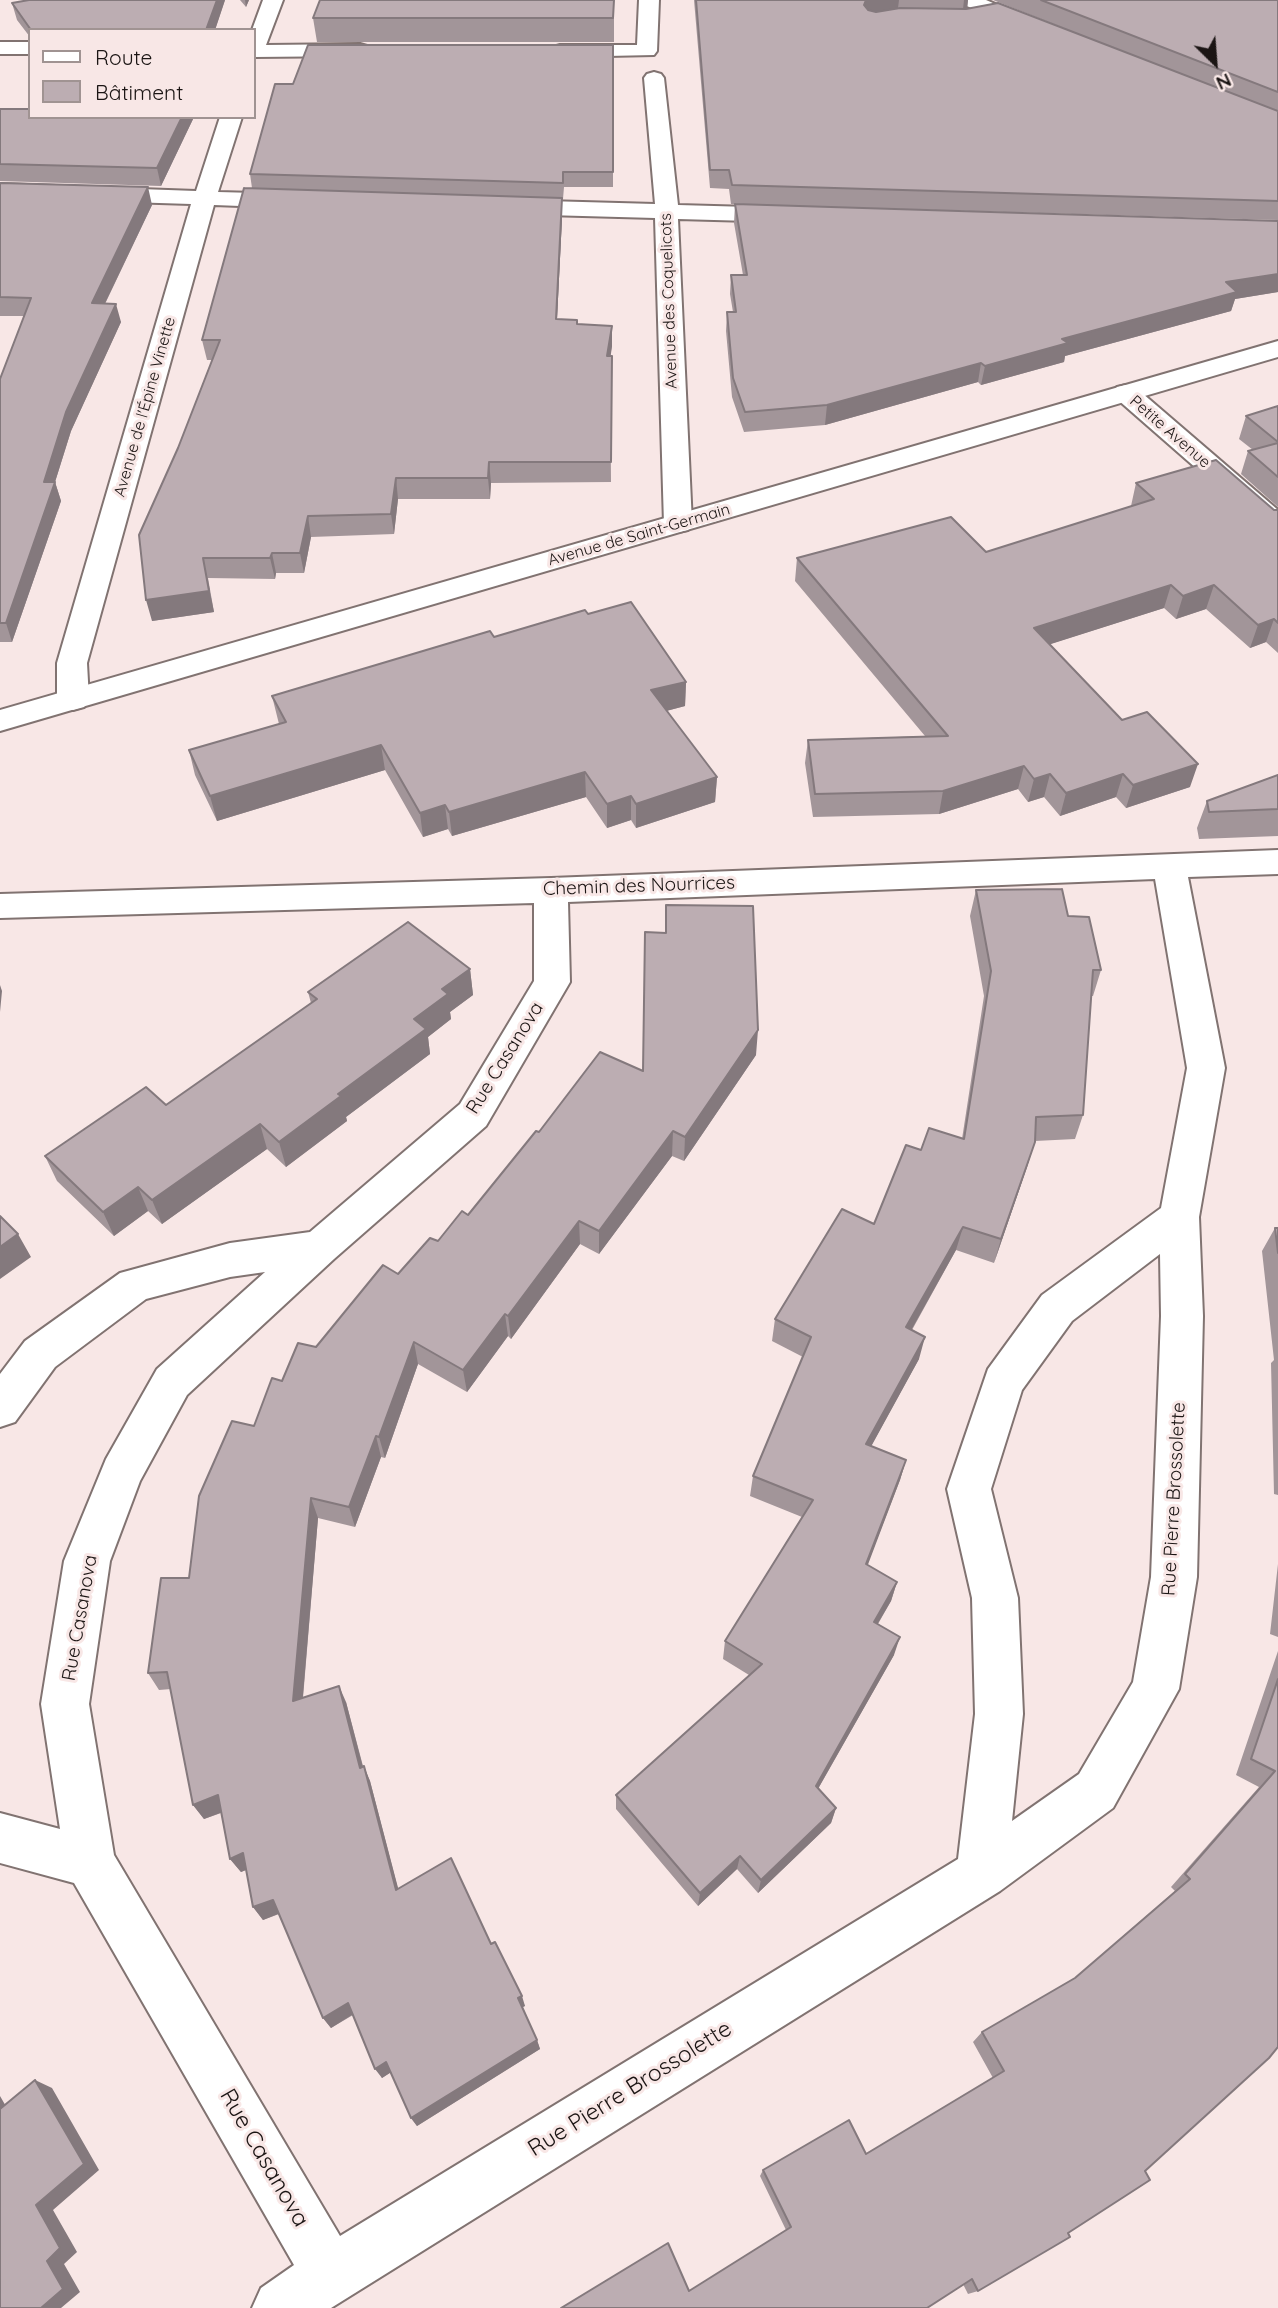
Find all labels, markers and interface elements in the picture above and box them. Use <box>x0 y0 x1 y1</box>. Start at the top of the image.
legend <box>28 28 256 119</box>
north arrow <box>1180 28 1250 98</box>
text: Route <box>95 44 152 70</box>
text: N <box>1212 68 1235 96</box>
text: Bâtiment <box>95 79 183 105</box>
street label: Avenue des Coquelicots <box>656 213 682 389</box>
street label: Avenue de l'Épine Vinette <box>110 315 180 499</box>
street label: Petite Avenue <box>1126 392 1214 472</box>
street label: Avenue de Saint-Germain <box>546 500 732 570</box>
street label: Chemin des Nourrices <box>543 871 735 901</box>
street label: Rue Casanova <box>462 998 548 1118</box>
street label: Rue Pierre Brossolette <box>1158 1402 1190 1596</box>
street label: Rue Casanova <box>58 1553 102 1683</box>
street label: Rue Pierre Brossolette <box>523 2015 737 2163</box>
street label: Rue Casanova <box>213 2084 315 2232</box>

